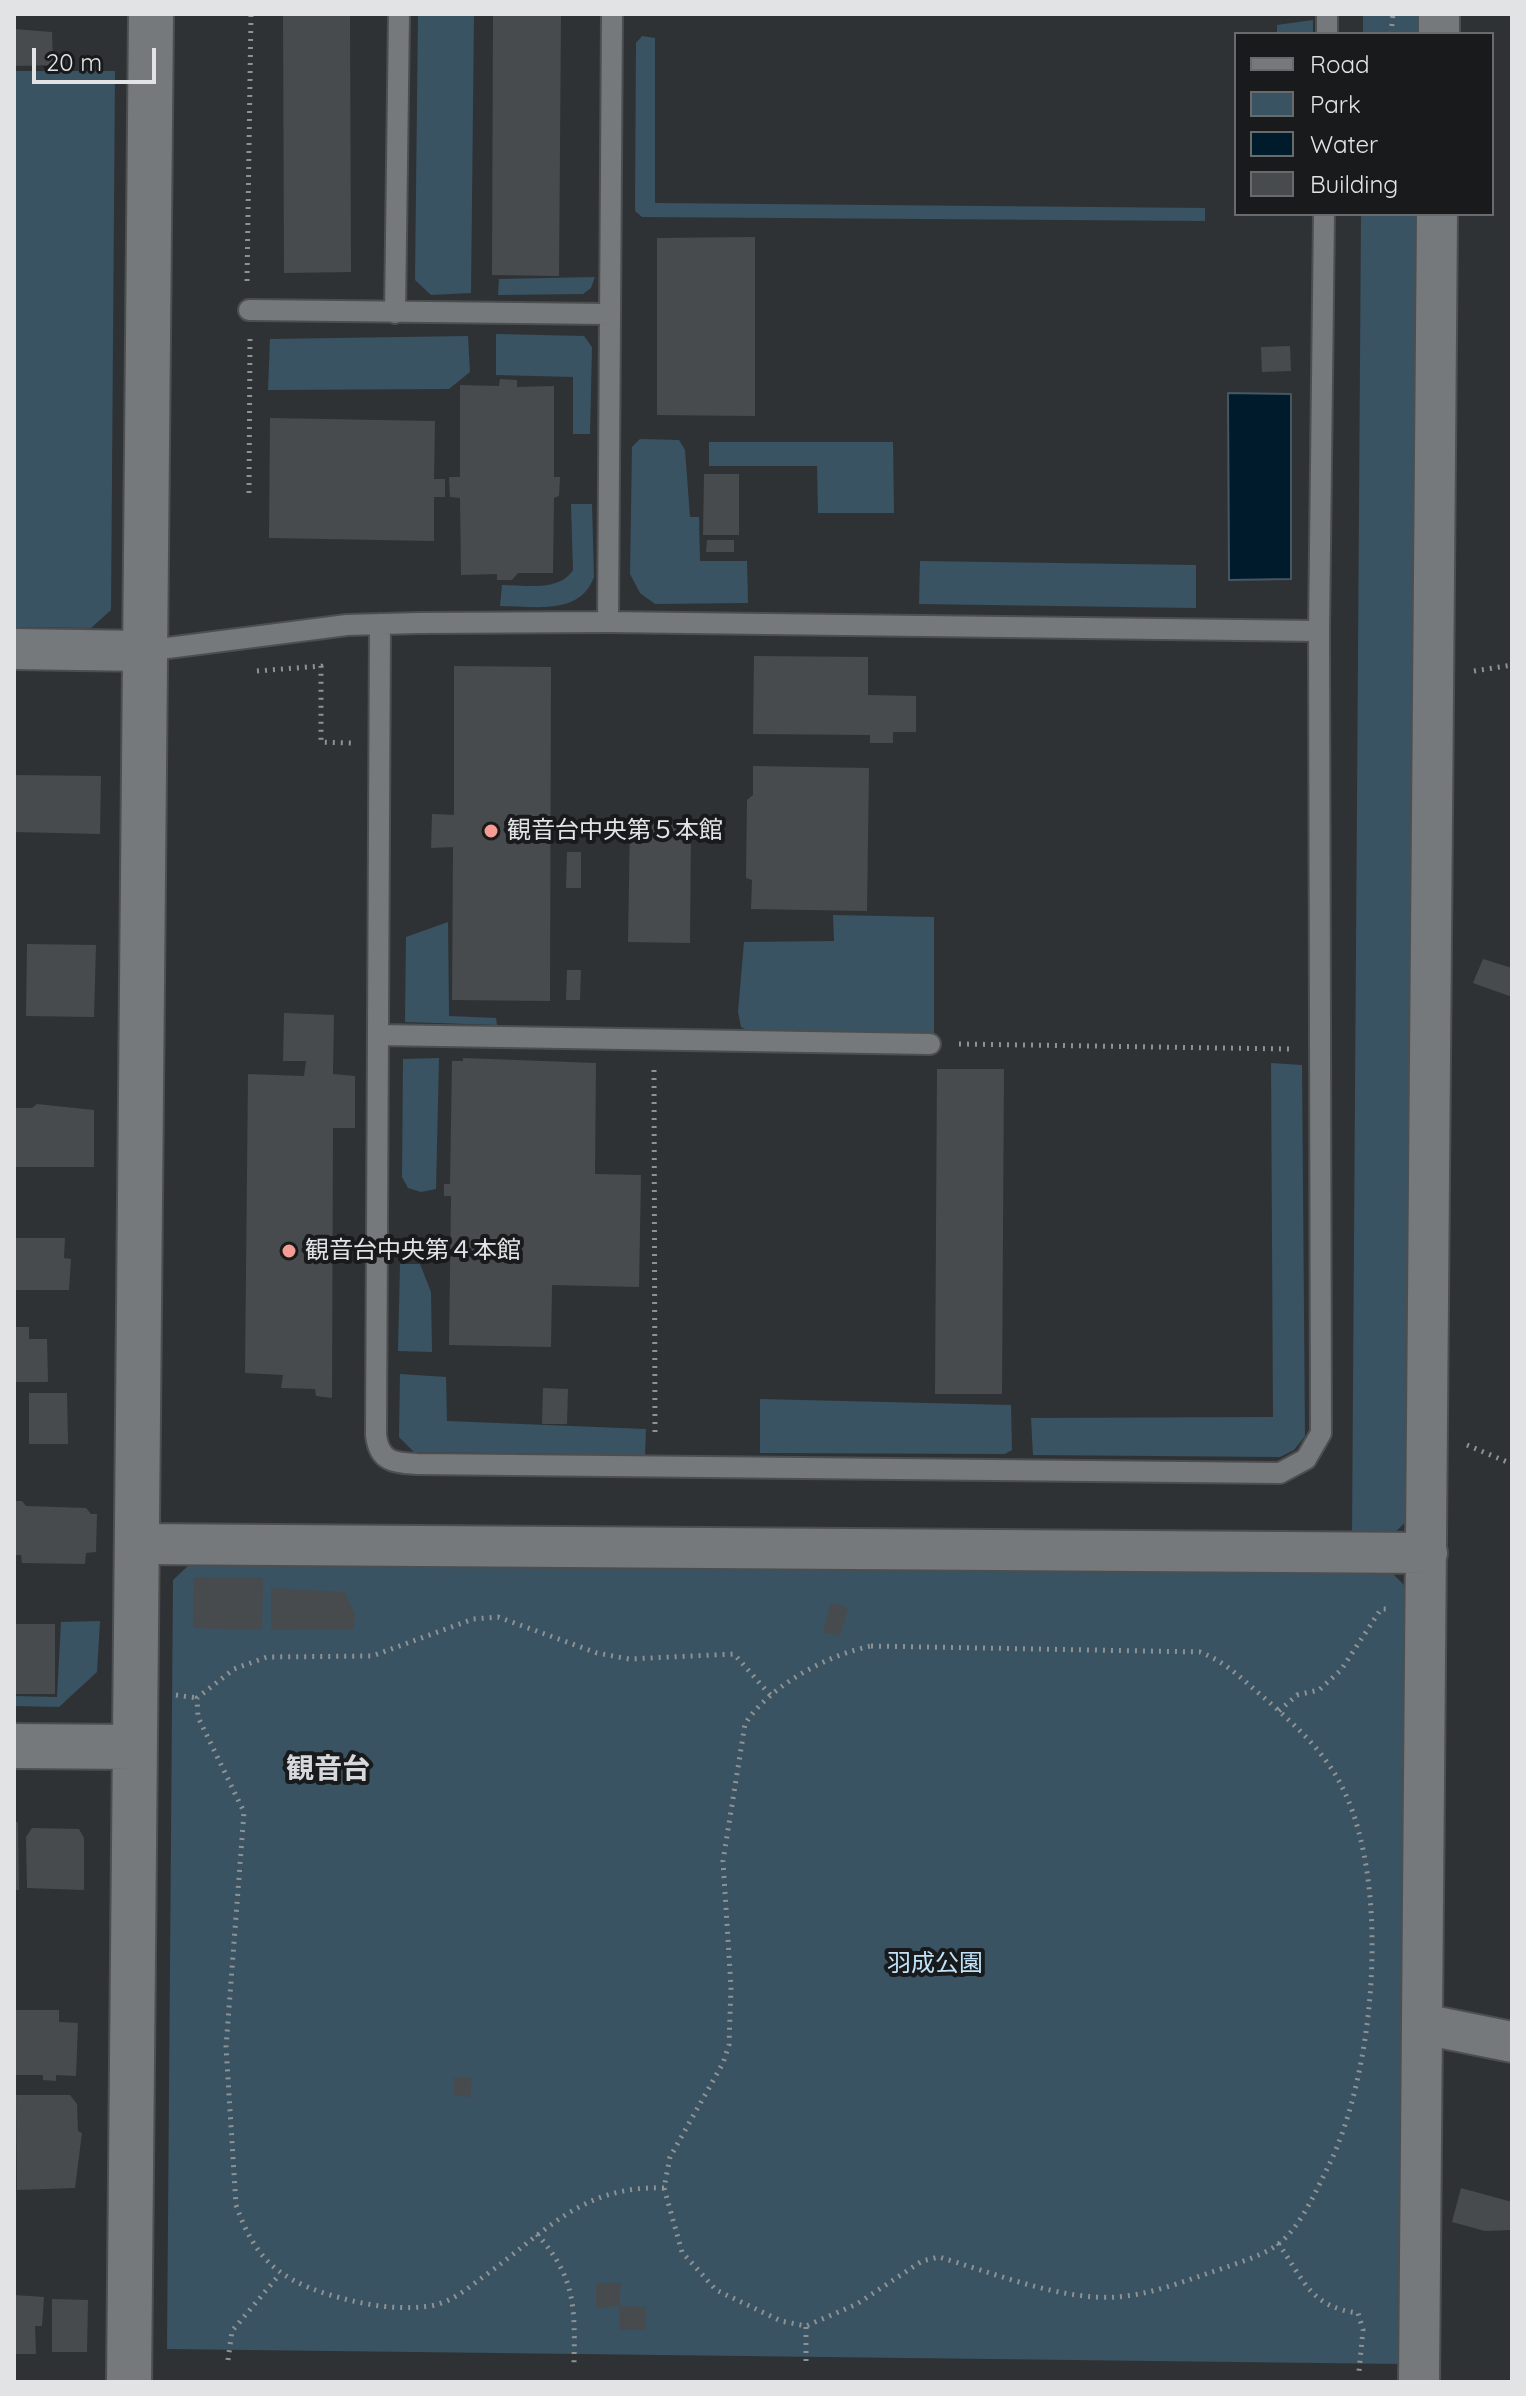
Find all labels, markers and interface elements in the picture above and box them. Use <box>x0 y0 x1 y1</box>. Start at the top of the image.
scale bar <box>36 32 160 82</box>
legend <box>1234 32 1494 216</box>
text: 20 m <box>46 47 102 77</box>
text: Road <box>1310 49 1370 79</box>
text: Park <box>1310 89 1361 119</box>
text: Water <box>1310 129 1378 159</box>
text: Building <box>1310 169 1398 199</box>
place label: 観音台中央第５本館 <box>507 817 723 845</box>
marker: 観音台中央第５本館 <box>482 822 500 840</box>
place label: 観音台中央第４本館 <box>305 1237 521 1265</box>
marker: 観音台中央第４本館 <box>280 1242 298 1260</box>
district label: 観音台 <box>286 1753 370 1787</box>
park label: 羽成公園 <box>887 1950 983 1978</box>

